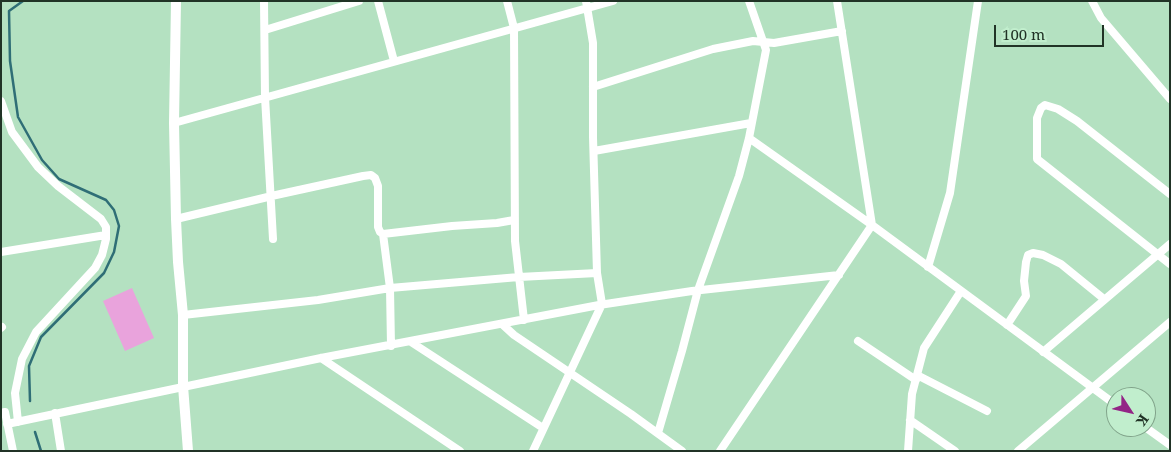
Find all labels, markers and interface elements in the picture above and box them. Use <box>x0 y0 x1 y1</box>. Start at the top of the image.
scale bar <box>996 15 1106 47</box>
text: 100 m <box>1002 24 1045 44</box>
north arrow <box>1106 387 1156 437</box>
text: K <box>1132 411 1154 430</box>

